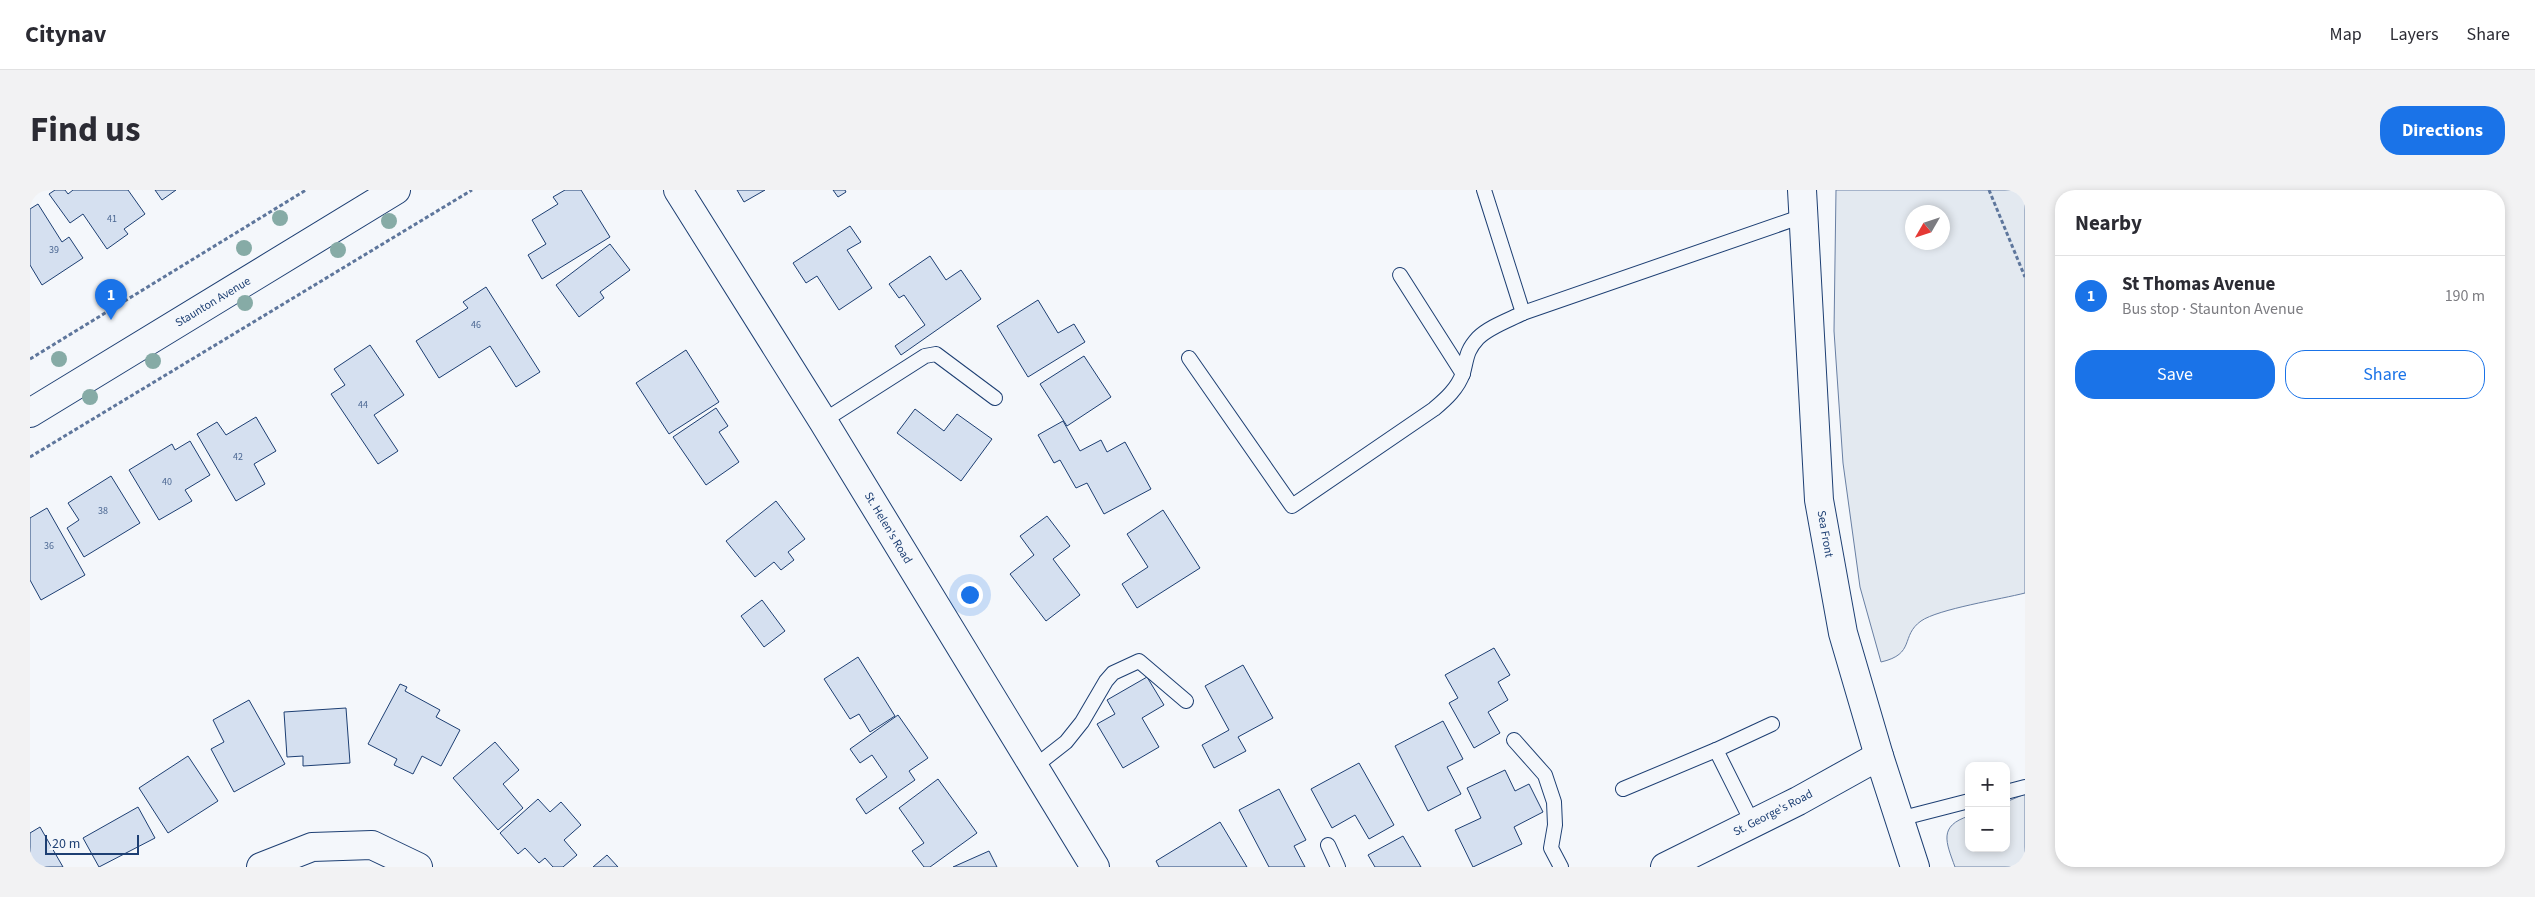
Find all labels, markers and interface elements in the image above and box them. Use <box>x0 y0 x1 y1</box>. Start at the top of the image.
text: Citynav <box>25 17 106 52</box>
text: Map <box>2330 22 2362 47</box>
text: Layers <box>2390 22 2439 47</box>
text: Share <box>2467 22 2510 47</box>
text: Find us <box>30 105 140 155</box>
button: Directions <box>2380 106 2505 155</box>
north arrow <box>1905 205 1950 250</box>
text: Nearby <box>2075 208 2142 238</box>
house number: 41 <box>107 212 117 226</box>
house number: 39 <box>49 243 59 257</box>
text: St Thomas Avenue <box>2122 271 2275 298</box>
street label: Staunton Avenue <box>172 273 254 331</box>
pin: 1 <box>95 279 127 320</box>
text: 1 <box>2087 285 2095 307</box>
text: 190 m <box>2445 285 2485 307</box>
text: Bus stop · Staunton Avenue <box>2122 298 2303 320</box>
house number: 46 <box>471 318 481 332</box>
button: Save <box>2075 350 2275 399</box>
button: Share <box>2285 350 2485 399</box>
house number: 44 <box>358 398 368 412</box>
house number: 42 <box>233 450 243 464</box>
house number: 40 <box>162 475 172 489</box>
street label: St. Helen's Road <box>860 489 916 567</box>
house number: 38 <box>98 504 108 518</box>
street label: Sea Front <box>1813 509 1837 559</box>
house number: 36 <box>44 539 54 553</box>
your location <box>957 582 983 608</box>
map controls <box>1965 762 2010 852</box>
button: + <box>1965 762 2010 807</box>
street label: St. George's Road <box>1730 786 1816 840</box>
button: − <box>1965 807 2010 852</box>
scale bar <box>45 832 139 855</box>
text: 20 m <box>52 834 80 854</box>

